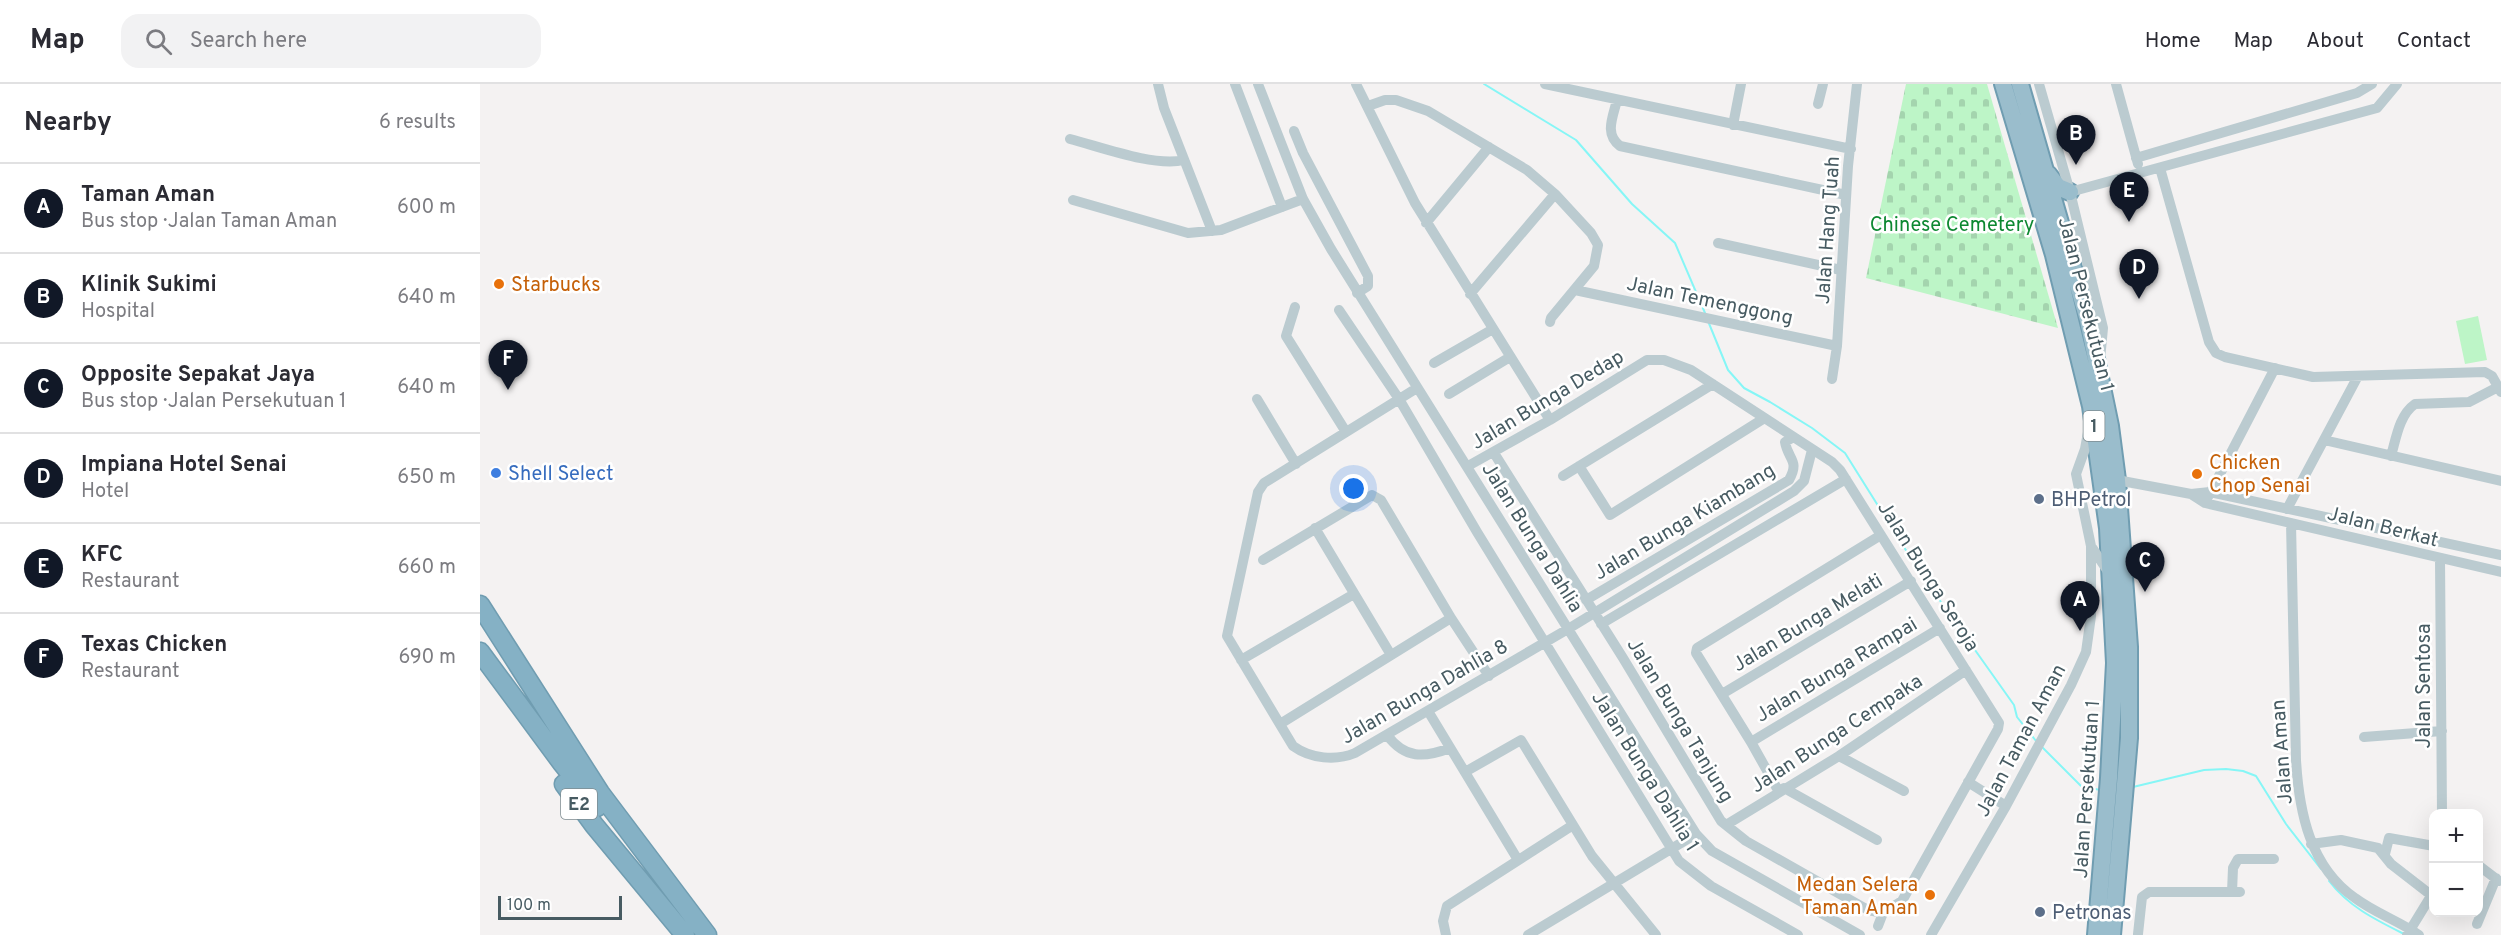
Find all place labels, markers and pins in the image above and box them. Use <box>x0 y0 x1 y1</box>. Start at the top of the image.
pin: B <box>2056 116 2096 165</box>
pin: E <box>2110 172 2148 222</box>
pin: D <box>2120 250 2158 299</box>
place label: Starbucks <box>511 273 601 299</box>
marker: Starbucks <box>492 277 506 291</box>
pin: F <box>489 340 528 390</box>
place label: Chicken Chop Senai <box>2209 451 2310 500</box>
place label: Shell Select <box>508 462 614 488</box>
marker: Shell Select <box>489 466 503 480</box>
marker: Chicken Chop Senai <box>2190 467 2204 481</box>
place label: BHPetrol <box>2051 488 2132 514</box>
marker: BHPetrol <box>2032 492 2046 506</box>
pin: C <box>2126 542 2164 592</box>
pin: A <box>2060 582 2100 631</box>
place label: Medan Selera Taman Aman <box>1796 873 1918 922</box>
marker: Medan Selera Taman Aman <box>1923 888 1937 902</box>
place label: Petronas <box>2052 901 2132 927</box>
marker: Petronas <box>2033 905 2047 919</box>

